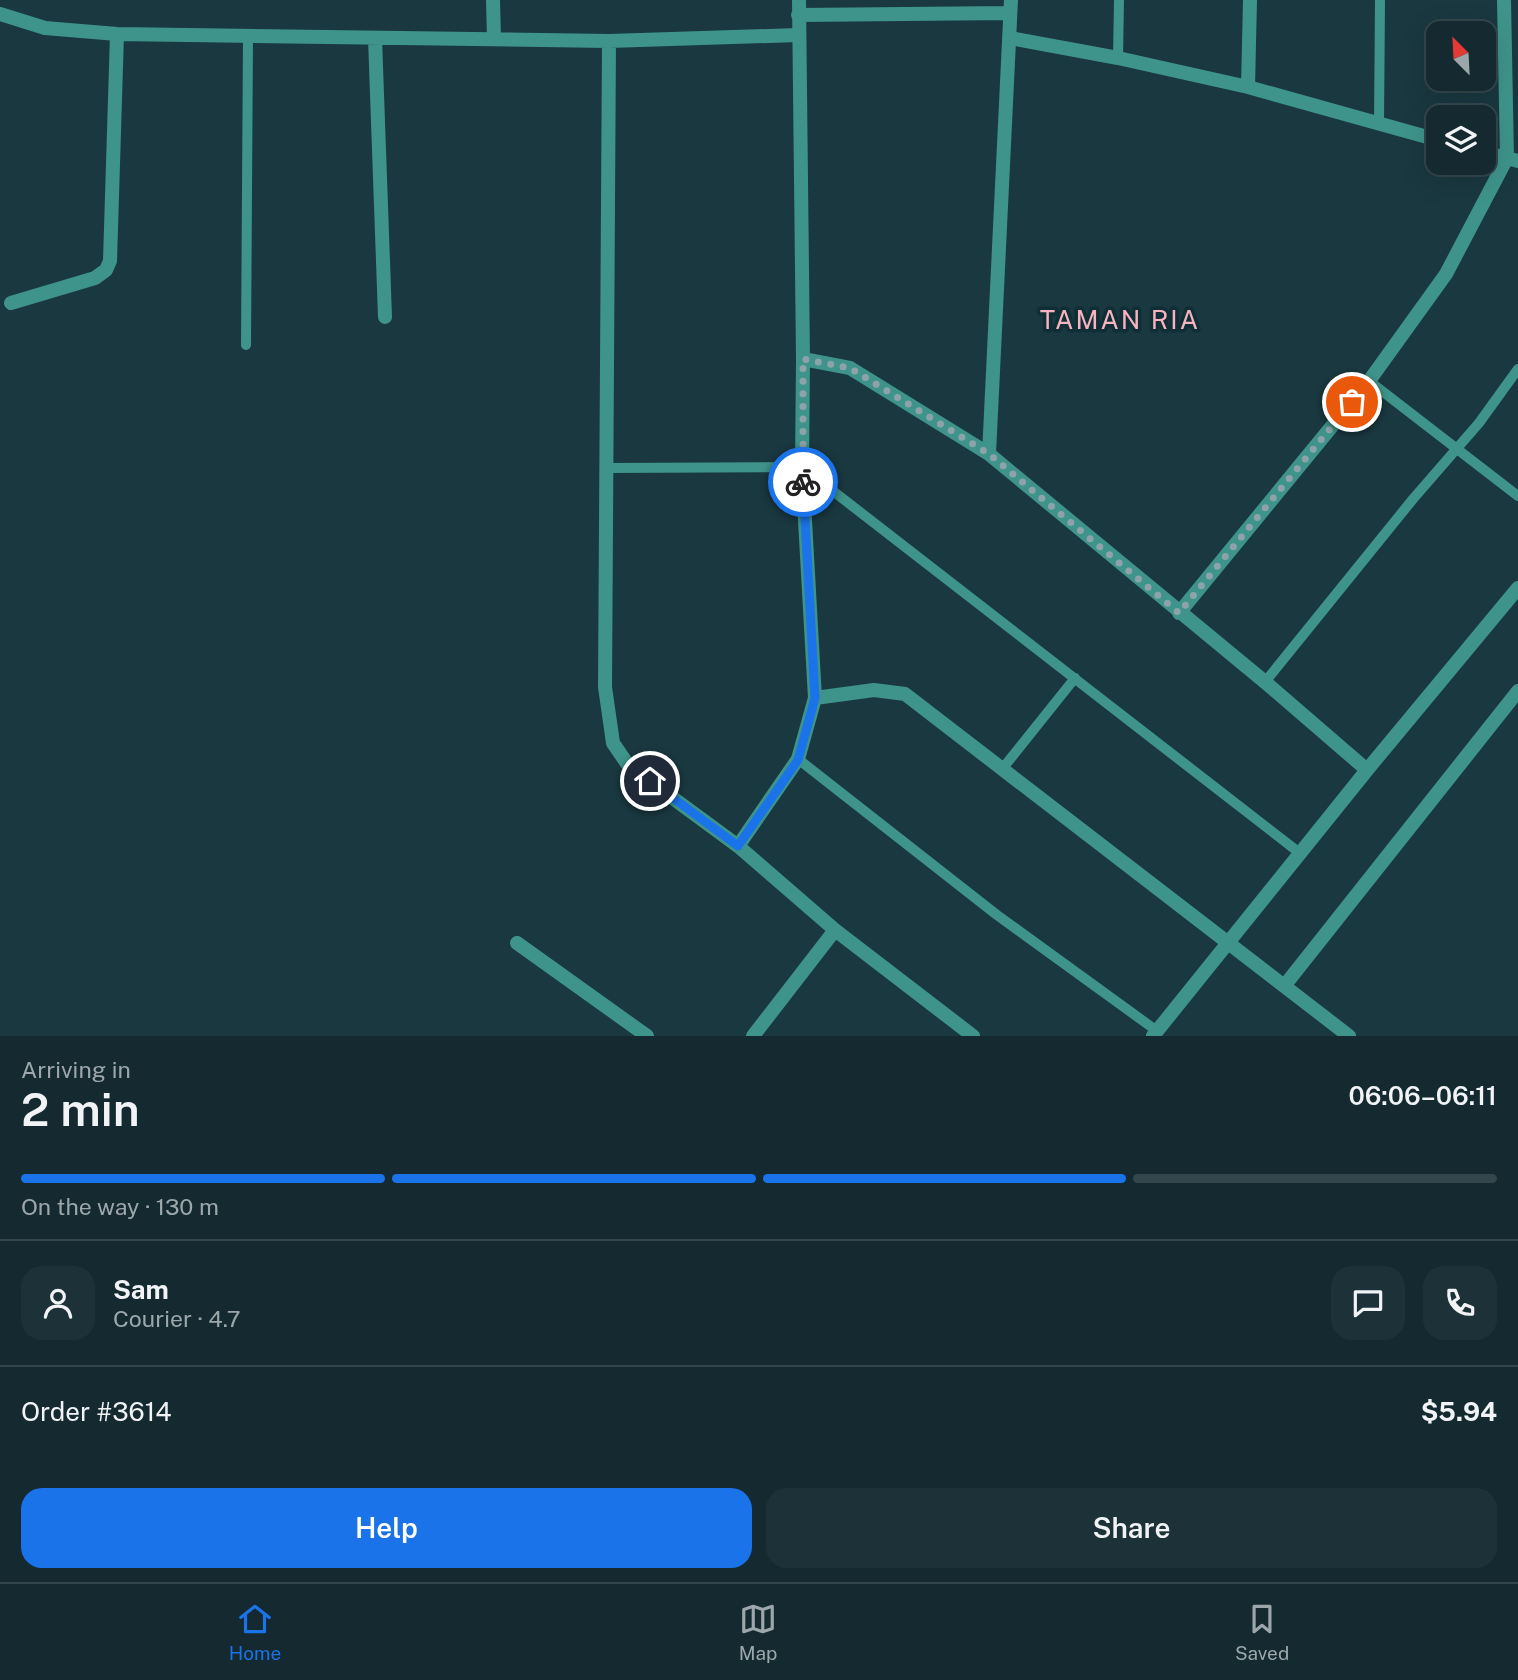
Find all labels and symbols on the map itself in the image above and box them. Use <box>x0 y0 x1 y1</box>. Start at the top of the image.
north arrow <box>1426 21 1496 91</box>
district label: TAMAN RIA <box>1040 304 1200 335</box>
pin <box>1322 372 1382 432</box>
courier <box>768 447 838 517</box>
pin <box>620 751 680 811</box>

